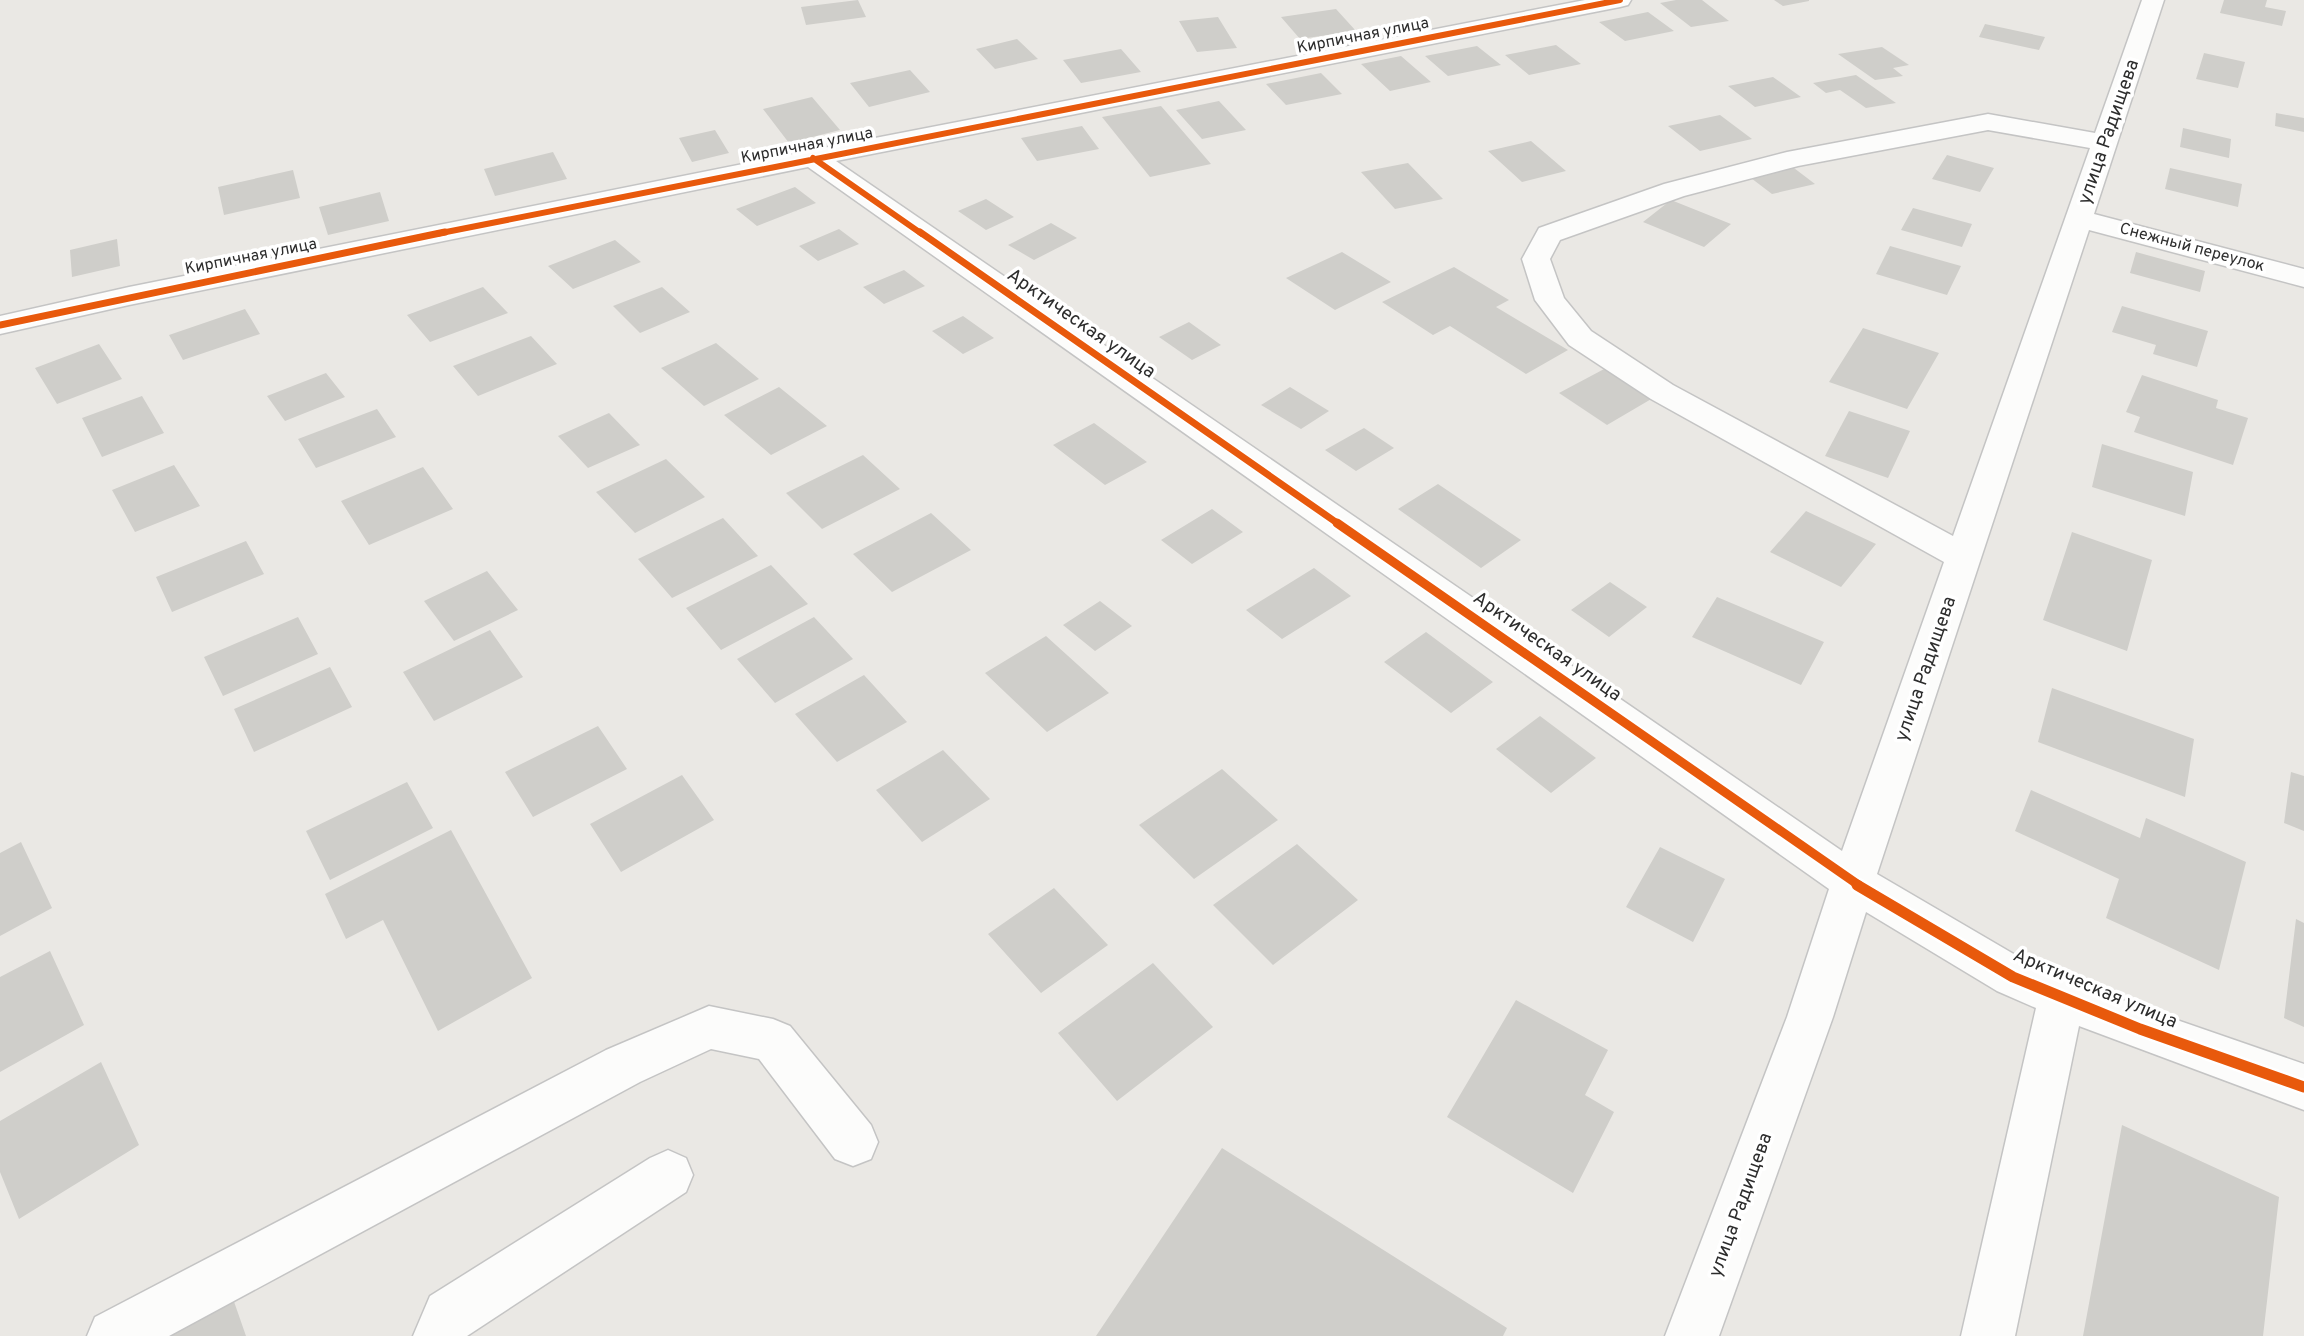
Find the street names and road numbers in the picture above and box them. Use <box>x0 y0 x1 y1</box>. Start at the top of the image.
street label: Кирпичная улица <box>1295 13 1431 59</box>
street label: улица Радищева <box>2073 56 2145 208</box>
street label: Кирпичная улица <box>739 123 875 169</box>
street label: Снежный переулок <box>2117 219 2267 277</box>
street label: Кирпичная улица <box>183 234 319 280</box>
street label: Арктическая улица <box>1002 264 1160 384</box>
street label: Арктическая улица <box>1468 587 1626 707</box>
street label: улица Радищева <box>1890 593 1962 745</box>
street label: Арктическая улица <box>2009 944 2181 1034</box>
street label: улица Радищева <box>1704 1129 1778 1281</box>

